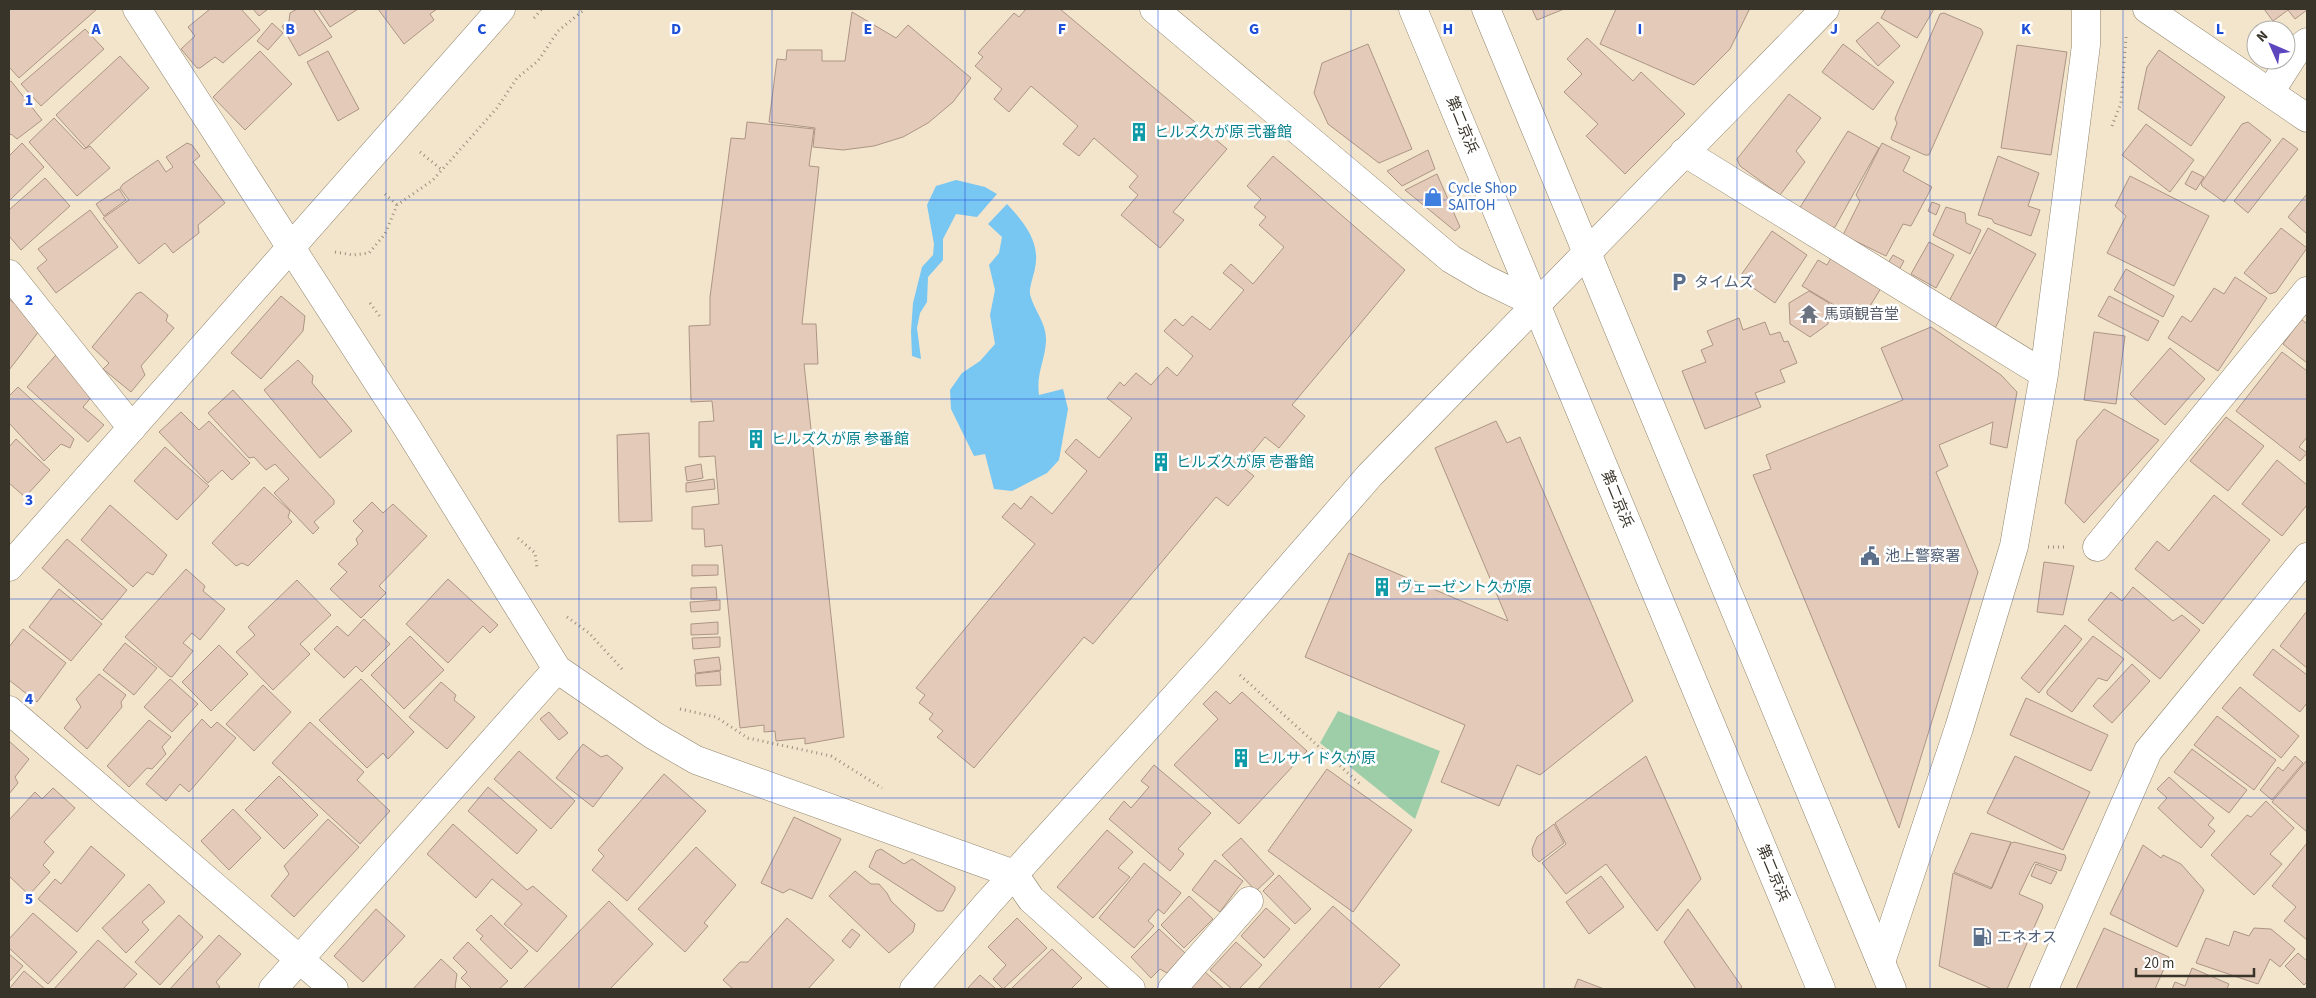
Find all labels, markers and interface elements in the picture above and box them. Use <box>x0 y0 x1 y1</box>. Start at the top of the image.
text: A <box>90 18 101 40</box>
text: B <box>285 18 295 40</box>
text: C <box>477 18 487 40</box>
text: D <box>671 18 681 40</box>
text: E <box>864 18 872 40</box>
text: F <box>1058 18 1066 40</box>
text: G <box>1249 18 1259 40</box>
text: H <box>1443 18 1453 40</box>
text: I <box>1638 18 1642 40</box>
text: J <box>1830 18 1838 40</box>
text: K <box>2021 18 2031 40</box>
text: L <box>2216 18 2224 40</box>
north arrow <box>2246 20 2296 70</box>
text: N <box>2252 26 2273 47</box>
text: 1 <box>25 89 33 111</box>
street label: 第二京浜 <box>1441 93 1483 157</box>
building icon: ヒルズ久が原 弐番館 <box>1128 121 1150 143</box>
place label: ヒルズ久が原 弐番館 <box>1154 122 1292 143</box>
place label: Cycle Shop SAITOH <box>1448 178 1517 216</box>
shop icon: Cycle Shop SAITOH <box>1422 186 1444 208</box>
parking icon: タイムズ <box>1668 271 1690 293</box>
place label: タイムズ <box>1694 272 1754 293</box>
text: 2 <box>25 289 33 311</box>
temple icon: 馬頭観音堂 <box>1798 303 1820 325</box>
place label: 馬頭観音堂 <box>1824 304 1899 325</box>
building icon: ヒルズ久が原 参番館 <box>745 428 767 450</box>
place label: ヒルズ久が原 参番館 <box>771 429 909 450</box>
building icon: ヒルズ久が原 壱番館 <box>1150 451 1172 473</box>
place label: ヒルズ久が原 壱番館 <box>1176 452 1314 473</box>
street label: 第二京浜 <box>1596 467 1638 531</box>
text: 3 <box>25 489 33 511</box>
public building icon: 池上警察署 <box>1859 545 1881 567</box>
place label: 池上警察署 <box>1885 546 1960 567</box>
building icon: ヴェーゼント久が原 <box>1371 576 1393 598</box>
place label: ヴェーゼント久が原 <box>1397 577 1532 598</box>
text: 4 <box>25 688 34 710</box>
building icon: ヒルサイド久が原 <box>1230 747 1252 769</box>
place label: ヒルサイド久が原 <box>1256 748 1376 769</box>
street label: 第二京浜 <box>1752 841 1794 905</box>
text: 5 <box>25 888 33 910</box>
fuel station icon: エネオス <box>1971 926 1993 948</box>
place label: エネオス <box>1997 927 2057 948</box>
scale bar <box>2136 946 2254 978</box>
text: 20 m <box>2144 953 2174 974</box>

